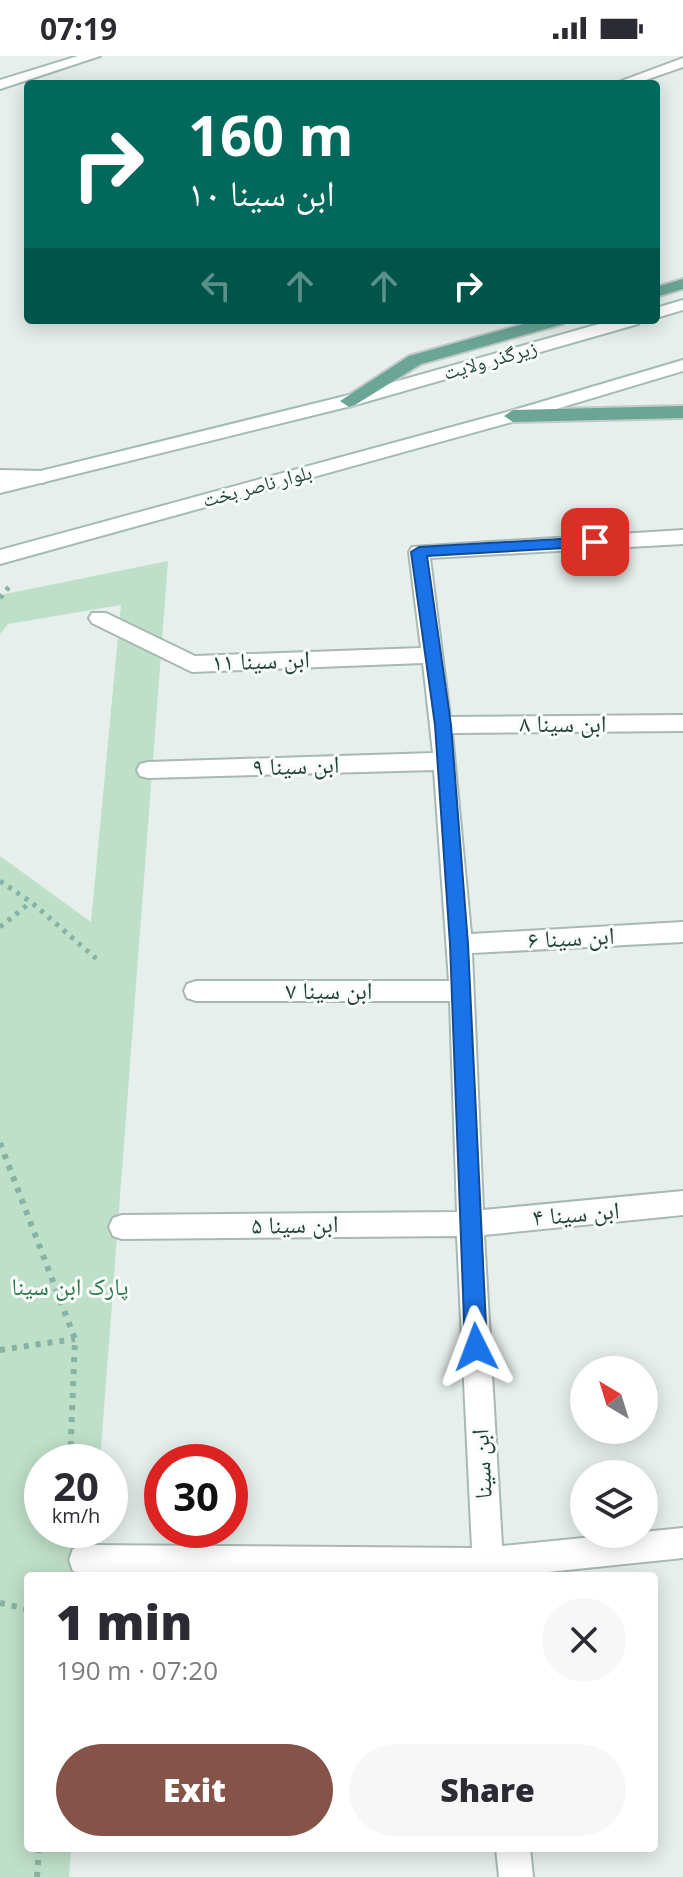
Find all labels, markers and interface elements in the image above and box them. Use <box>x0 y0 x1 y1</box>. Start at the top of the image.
text: 07:19 <box>40 8 117 49</box>
text: 160 m <box>188 96 354 172</box>
icon: right <box>56 112 160 216</box>
text: ابن سینا ۱۰ <box>188 168 335 217</box>
icon: left <box>194 264 238 308</box>
icon: ahead <box>278 264 322 308</box>
icon: ahead <box>362 264 406 308</box>
icon: right <box>446 264 490 308</box>
street label: زیرگذر ولایت <box>440 333 540 386</box>
street label: بلوار ناصر بخت <box>199 458 315 513</box>
pin <box>561 508 629 576</box>
icon: arrive <box>573 520 617 564</box>
street label: ابن سینا ۱۱ <box>211 641 310 678</box>
street label: ابن سینا ۸ <box>519 706 607 739</box>
street label: ابن سینا ۹ <box>252 746 340 783</box>
street label: ابن سینا ۶ <box>527 918 615 955</box>
street label: ابن سینا ۷ <box>285 973 373 1006</box>
street label: ابن سینا ۴ <box>531 1192 621 1233</box>
street label: ابن سینا ۵ <box>251 1206 339 1241</box>
park label: پارک ابن سینا <box>11 1269 129 1302</box>
position arrow <box>434 1305 518 1389</box>
north arrow <box>570 1356 658 1444</box>
map controls <box>570 1356 658 1548</box>
street label: ابن سینا <box>462 1428 499 1500</box>
speed limit sign: 30 <box>144 1444 248 1548</box>
text: 20 <box>53 1458 99 1513</box>
button: layers <box>570 1460 658 1548</box>
text: km/h <box>52 1502 100 1529</box>
text: 1 min <box>56 1589 192 1654</box>
button: close <box>542 1598 626 1682</box>
text: 190 m · 07:20 <box>56 1652 218 1688</box>
button: Exit <box>56 1744 333 1836</box>
button: Share <box>349 1744 626 1836</box>

